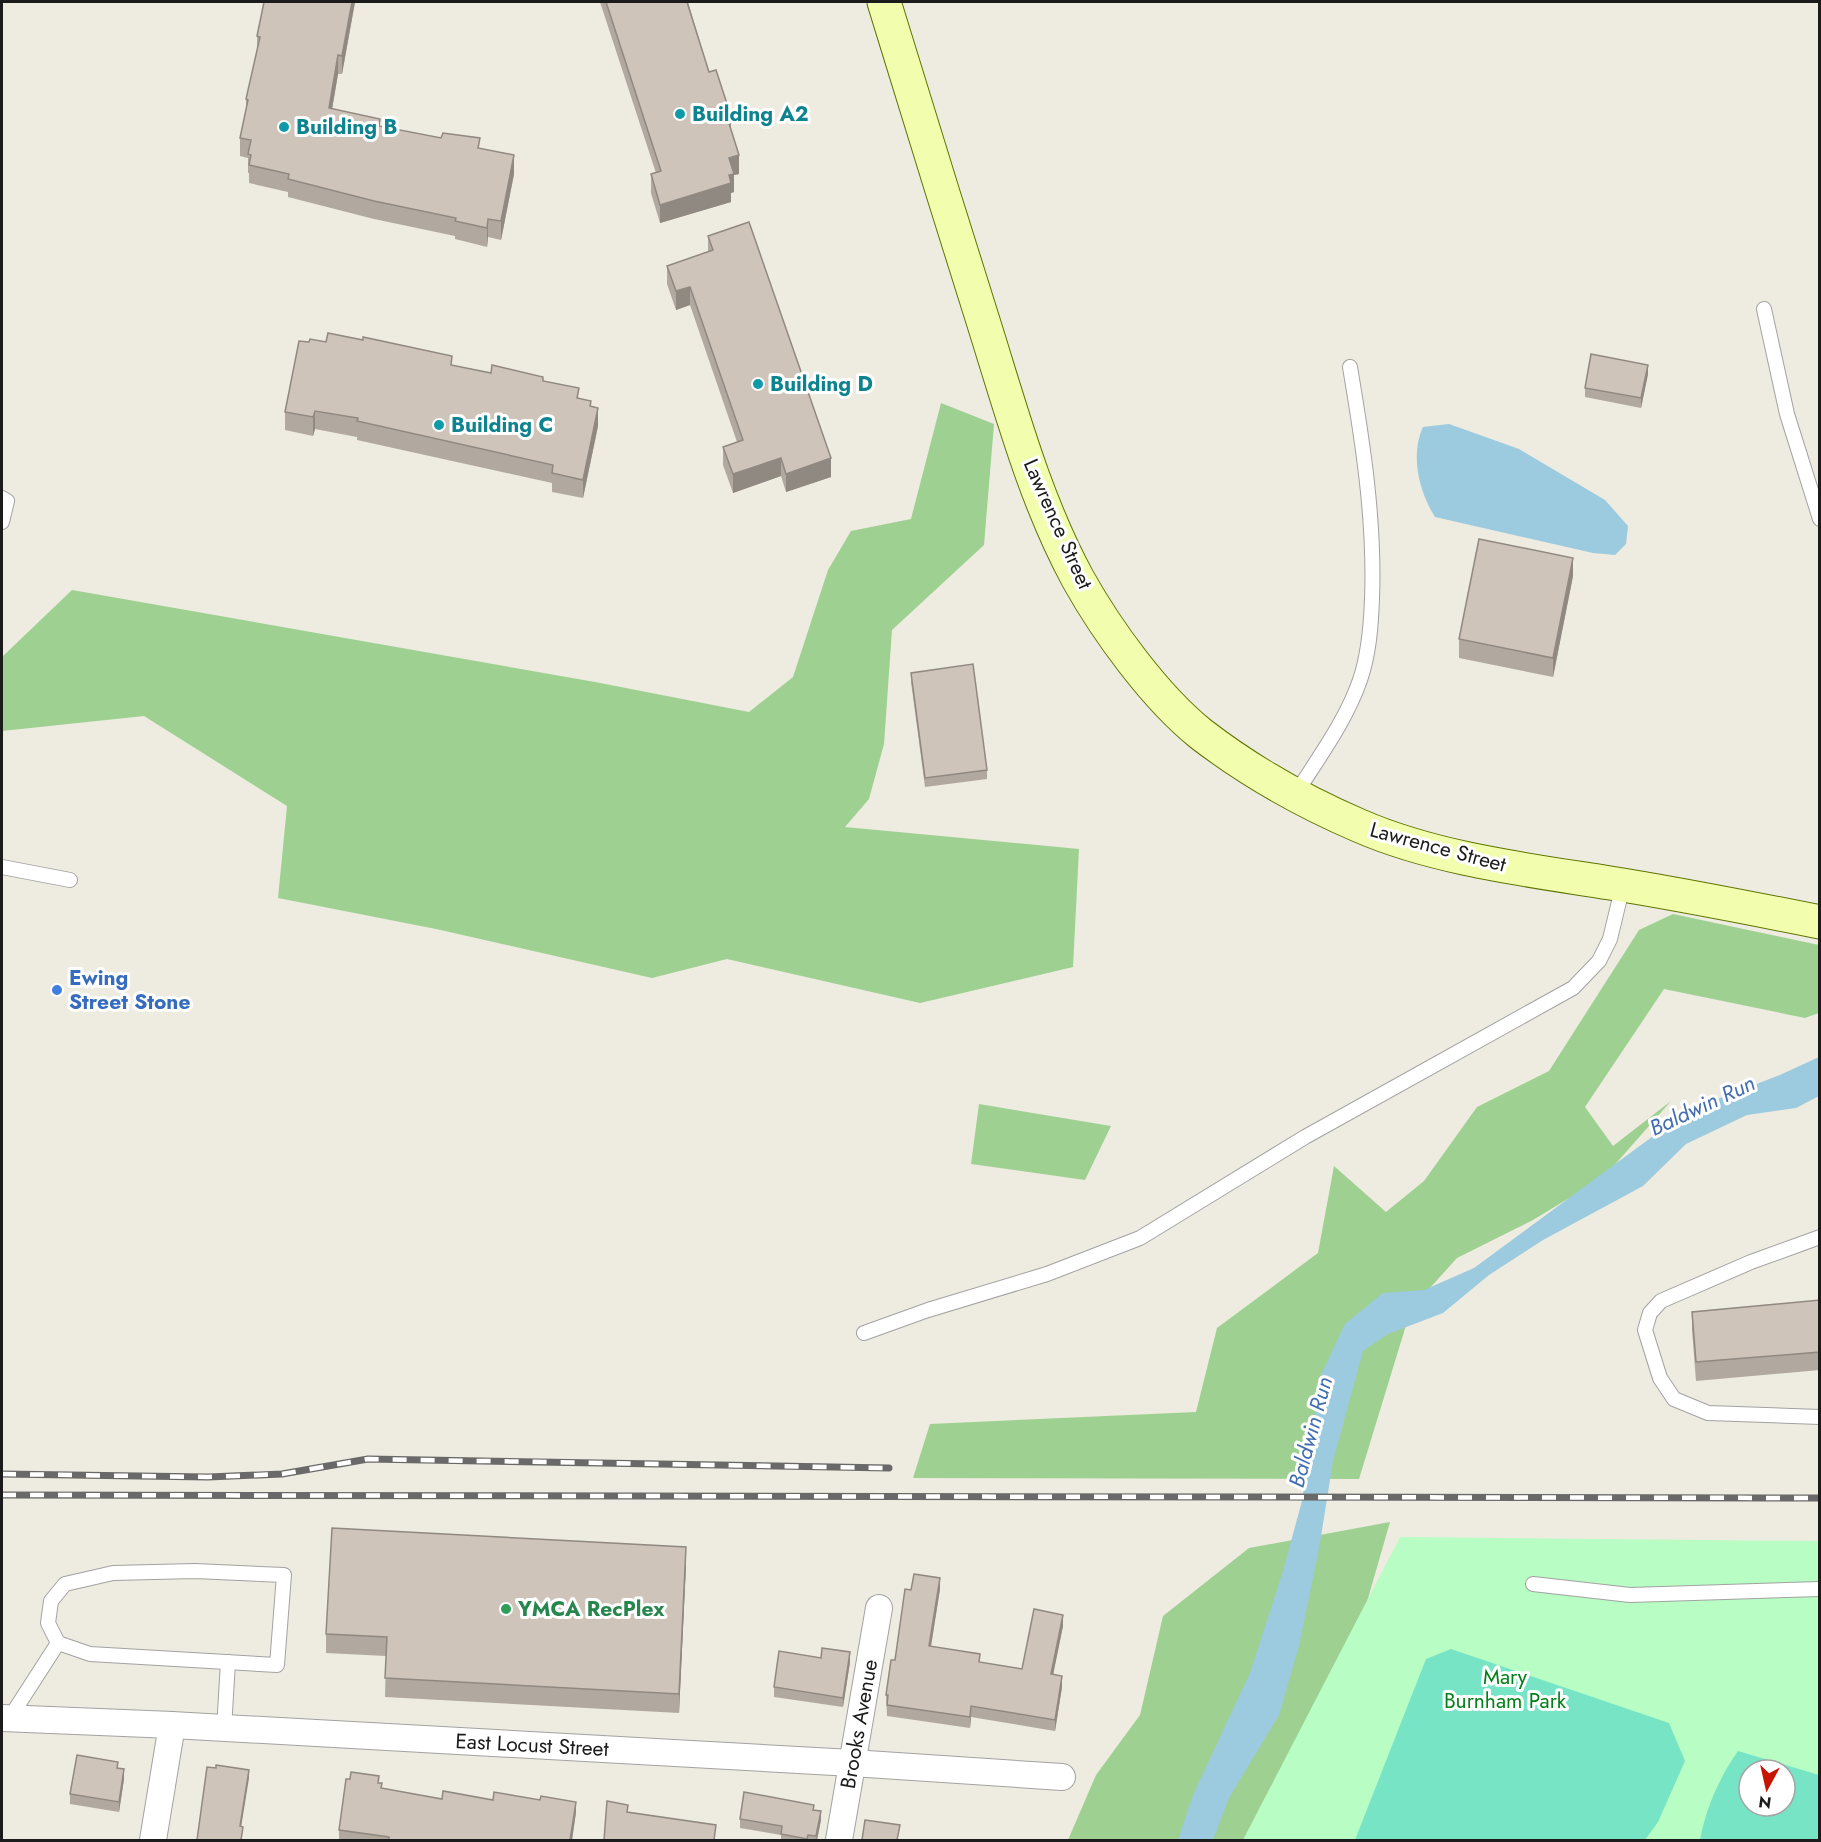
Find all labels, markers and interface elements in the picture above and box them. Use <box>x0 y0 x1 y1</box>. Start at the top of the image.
place label: Building A2 <box>692 99 809 129</box>
marker: Building A2 <box>673 107 687 121</box>
place label: Building B <box>296 112 397 142</box>
marker: Building B <box>277 120 291 134</box>
place label: Building D <box>770 369 873 399</box>
marker: Building D <box>751 377 765 391</box>
place label: Building C <box>451 410 553 440</box>
marker: Building C <box>432 418 446 432</box>
street label: Lawrence Street <box>1016 454 1100 594</box>
street label: Lawrence Street <box>1367 814 1509 880</box>
place label: Ewing Street Stone <box>69 963 190 1017</box>
marker: Ewing Street Stone <box>50 983 64 997</box>
water label: Baldwin Run <box>1644 1067 1760 1143</box>
water label: Baldwin Run <box>1280 1373 1340 1491</box>
place label: YMCA RecPlex <box>517 1594 665 1624</box>
marker: YMCA RecPlex <box>499 1602 513 1616</box>
street label: Brooks Avenue <box>833 1657 885 1791</box>
park label: Mary Burnham Park <box>1444 1662 1567 1716</box>
street label: East Locust Street <box>455 1726 609 1764</box>
north arrow <box>1737 1758 1797 1818</box>
text: N <box>1757 1790 1773 1815</box>

